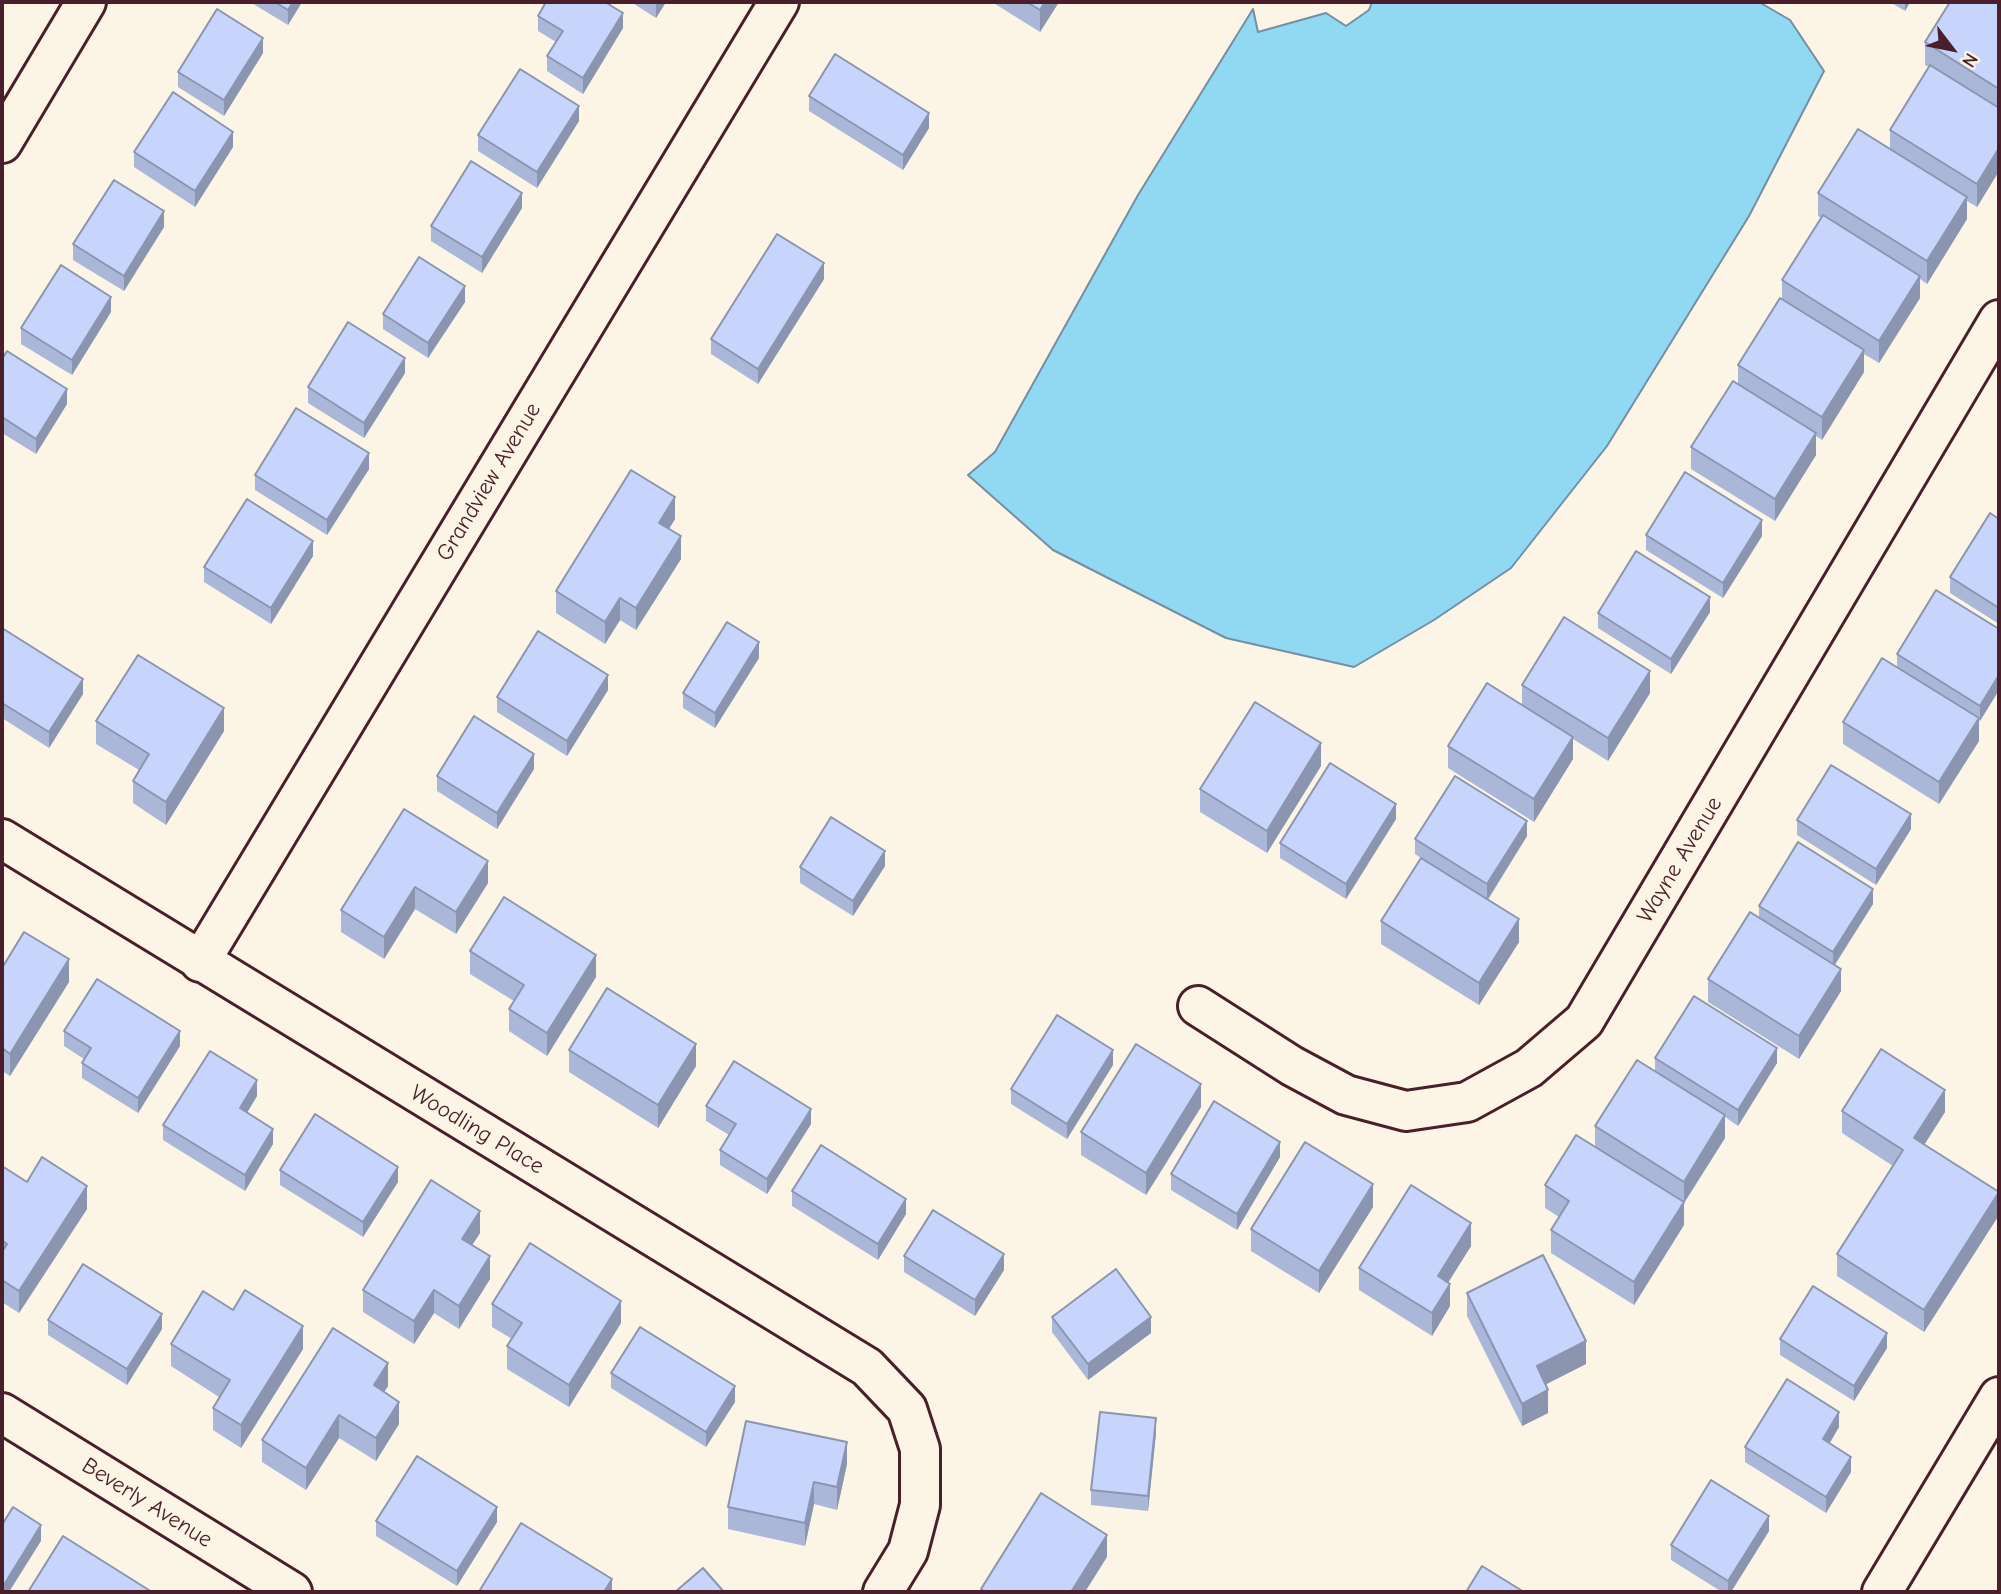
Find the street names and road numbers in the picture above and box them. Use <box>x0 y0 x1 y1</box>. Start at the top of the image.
street label: Grandview Avenue <box>431 398 547 566</box>
street label: Wayne Avenue <box>1631 792 1729 928</box>
street label: Woodling Place <box>405 1079 549 1181</box>
street label: Beverly Avenue <box>77 1452 217 1554</box>

